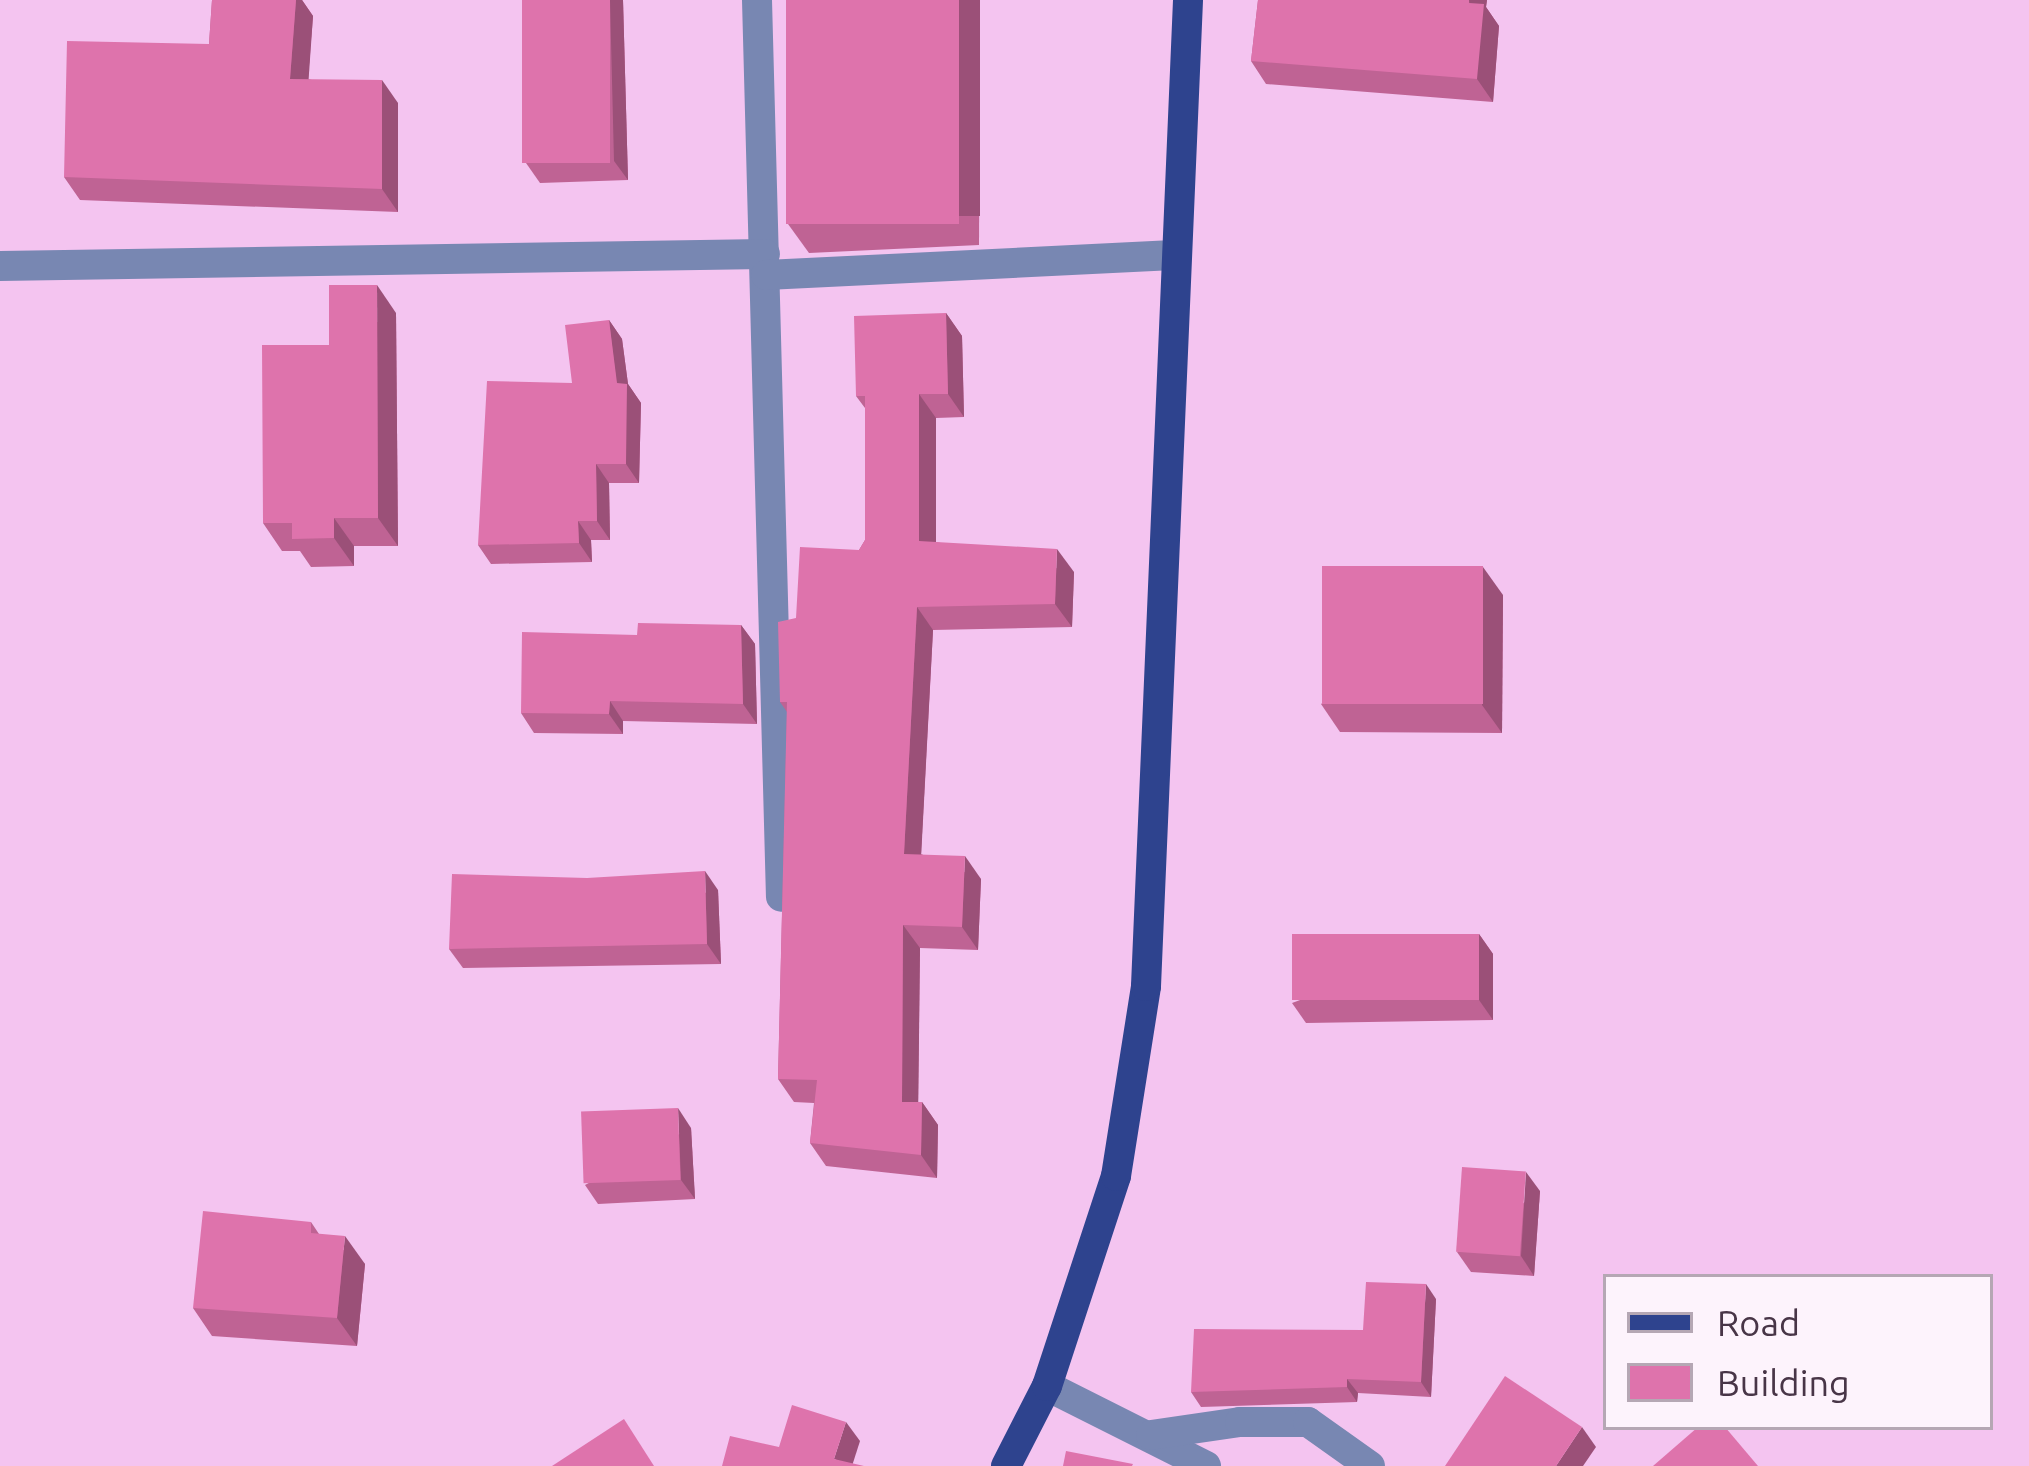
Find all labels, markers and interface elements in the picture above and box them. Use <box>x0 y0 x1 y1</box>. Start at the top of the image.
legend <box>1603 1274 1993 1430</box>
text: Road <box>1717 1302 1800 1343</box>
text: Building <box>1717 1362 1850 1403</box>

